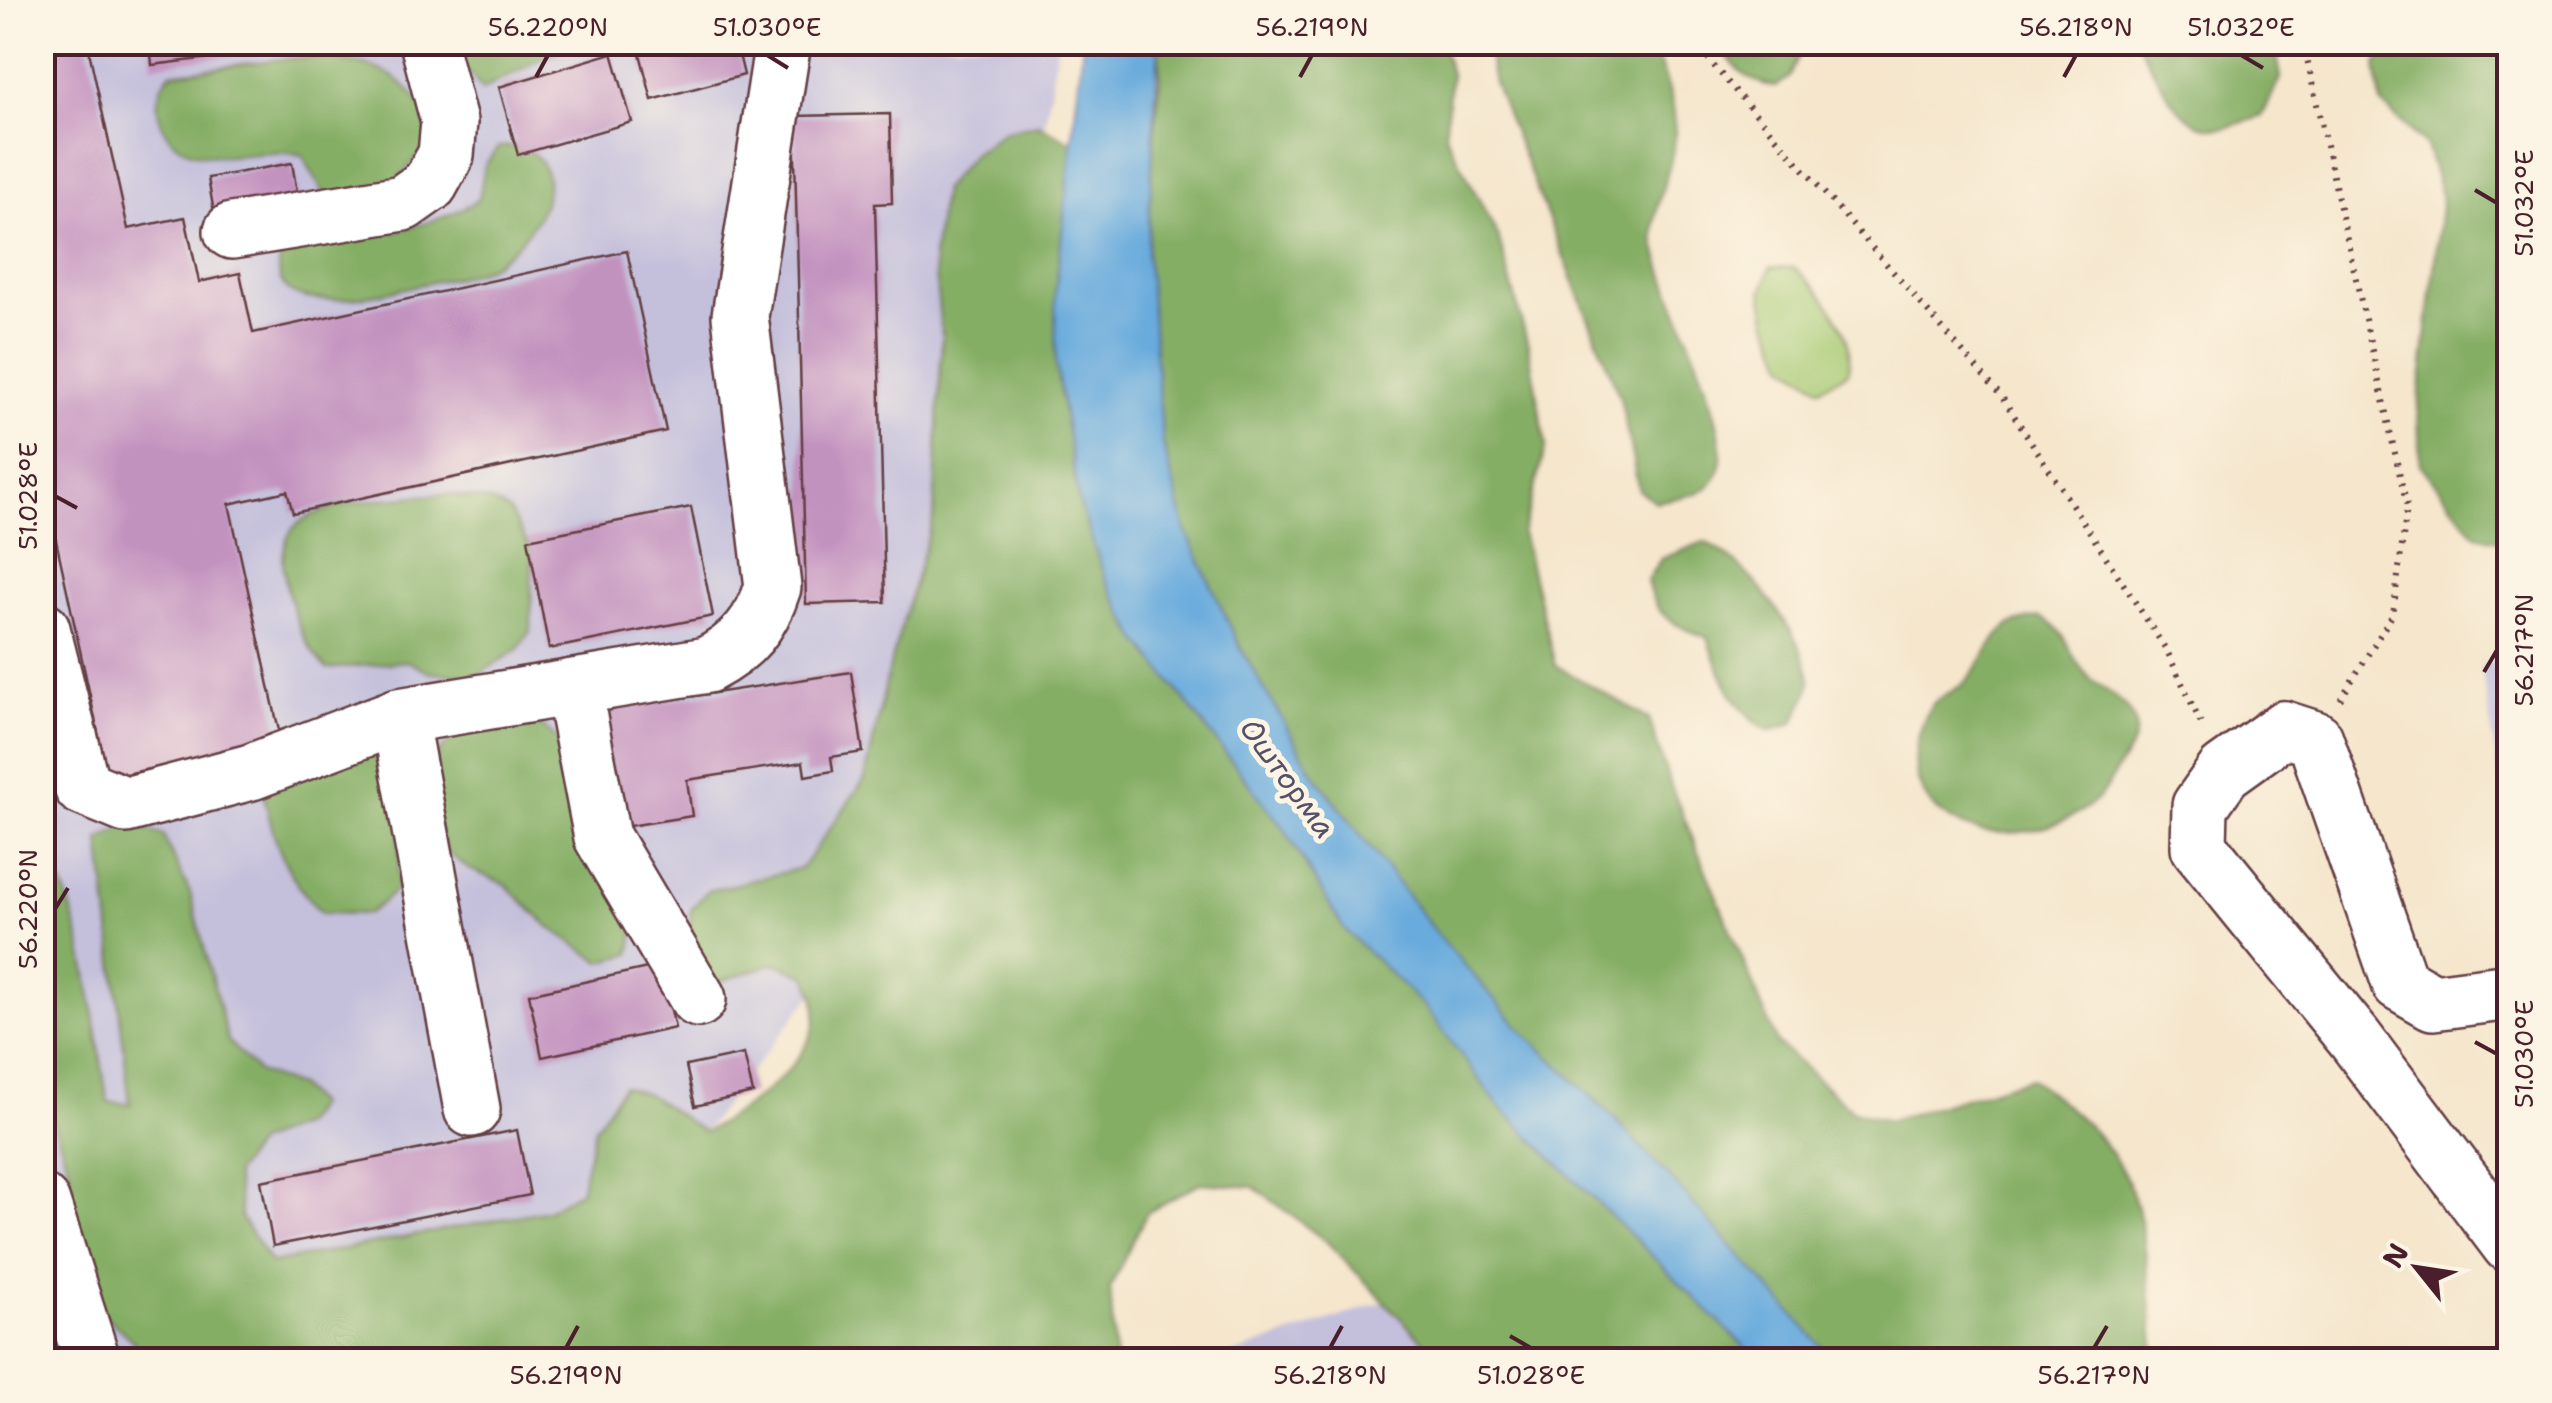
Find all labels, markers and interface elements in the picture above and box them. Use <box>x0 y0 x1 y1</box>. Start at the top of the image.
text: 56.220°N <box>488 10 608 44</box>
text: 51.030°E <box>713 10 821 44</box>
text: 56.219°N <box>1255 10 1369 44</box>
text: 56.218°N <box>2019 10 2133 44</box>
text: 51.032°E <box>2187 10 2295 44</box>
text: 51.032°E <box>2507 149 2541 257</box>
text: 51.028°E <box>11 442 45 550</box>
text: 56.217°N <box>2507 594 2541 706</box>
water label: Ошторма <box>1230 710 1346 846</box>
text: 56.220°N <box>11 849 45 969</box>
text: 51.030°E <box>2507 1000 2541 1108</box>
north arrow <box>2367 1218 2467 1318</box>
text: N <box>2373 1236 2417 1275</box>
text: 56.219°N <box>509 1358 623 1392</box>
text: 56.218°N <box>1273 1358 1387 1392</box>
text: 51.028°E <box>1477 1358 1585 1392</box>
text: 56.217°N <box>2038 1358 2150 1392</box>

